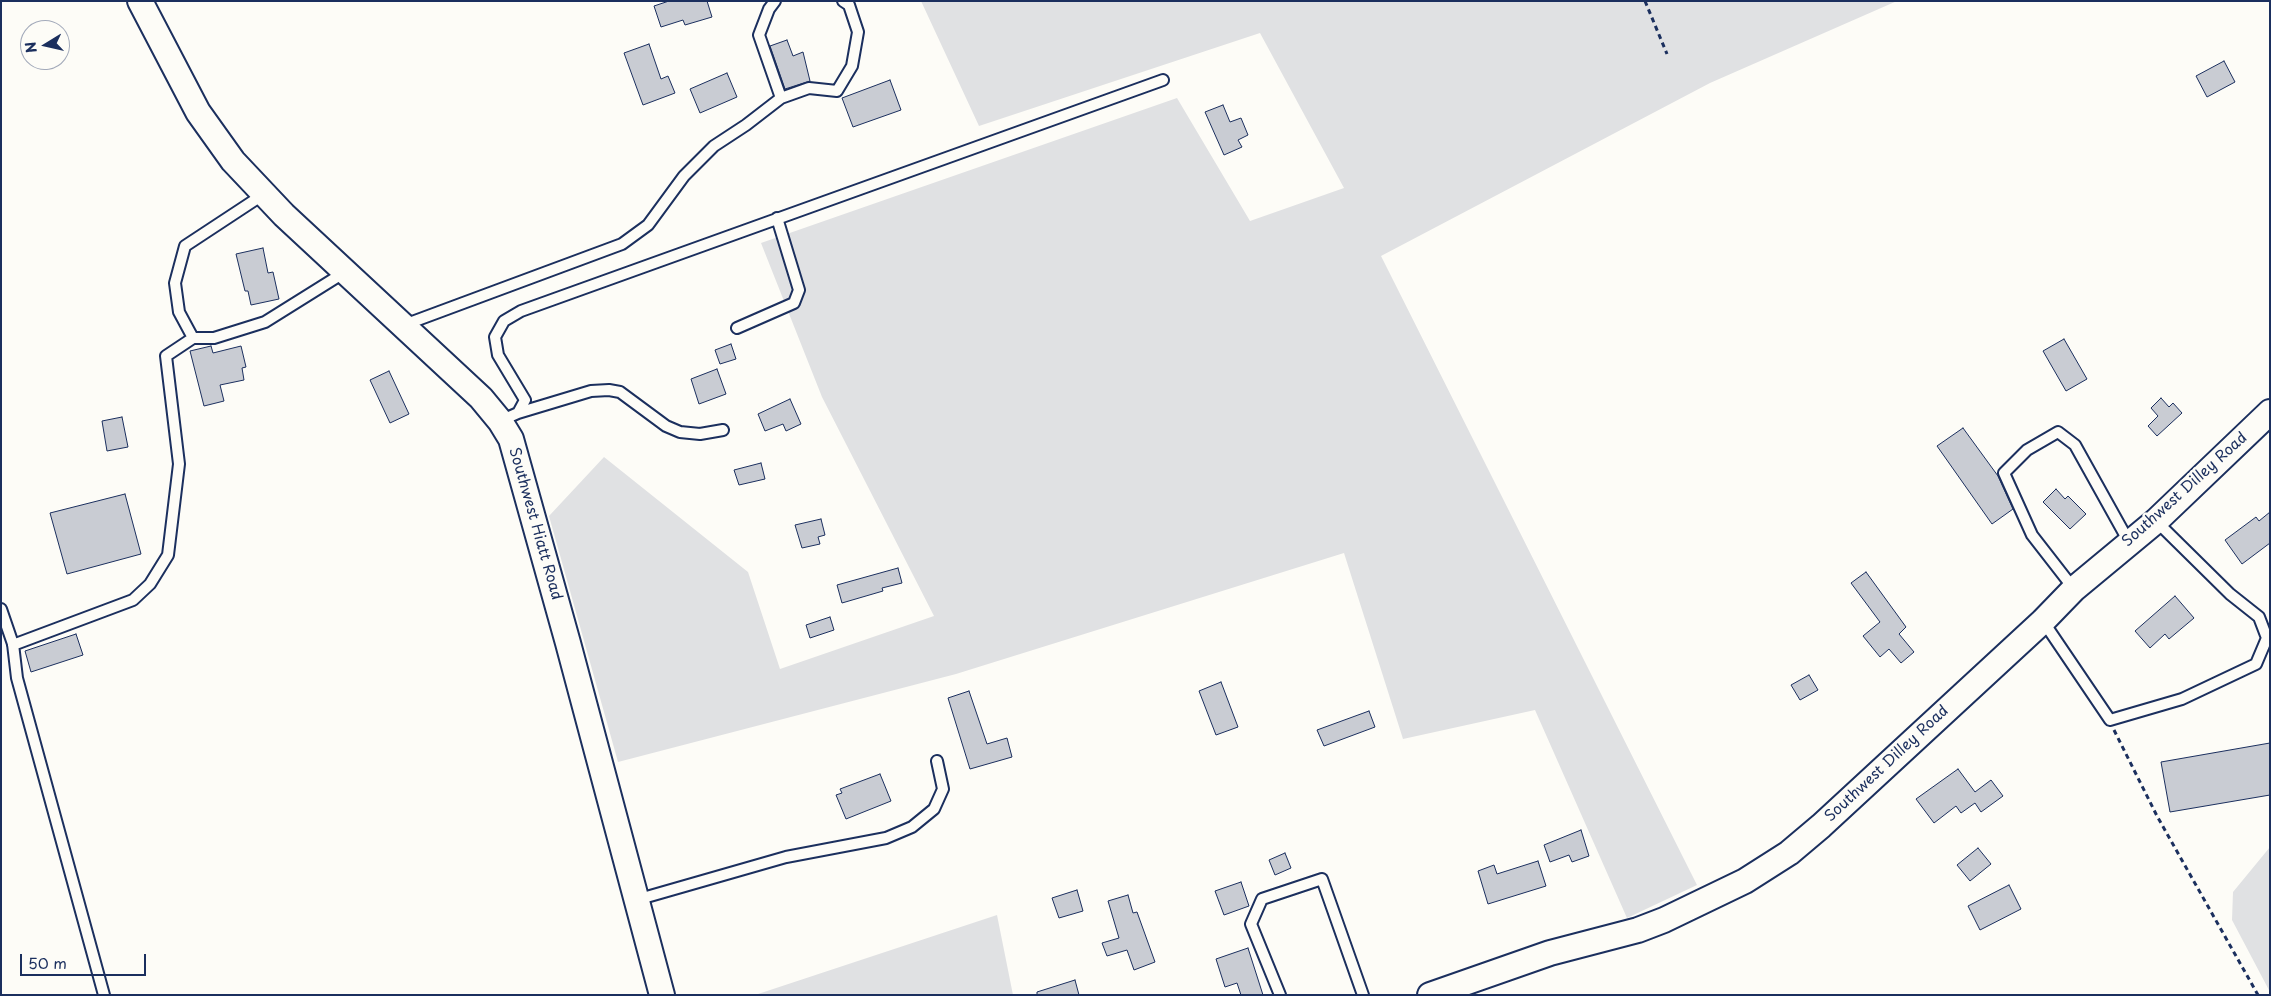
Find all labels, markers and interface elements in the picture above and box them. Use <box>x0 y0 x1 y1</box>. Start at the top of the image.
north arrow <box>20 20 70 70</box>
text: N <box>19 40 42 54</box>
street label: Southwest Dilley Road <box>2119 429 2251 551</box>
street label: Southwest Hiatt Road <box>505 446 565 602</box>
street label: Southwest Dilley Road <box>1822 702 1952 826</box>
scale bar <box>22 944 149 976</box>
text: 50 m <box>28 951 67 974</box>

